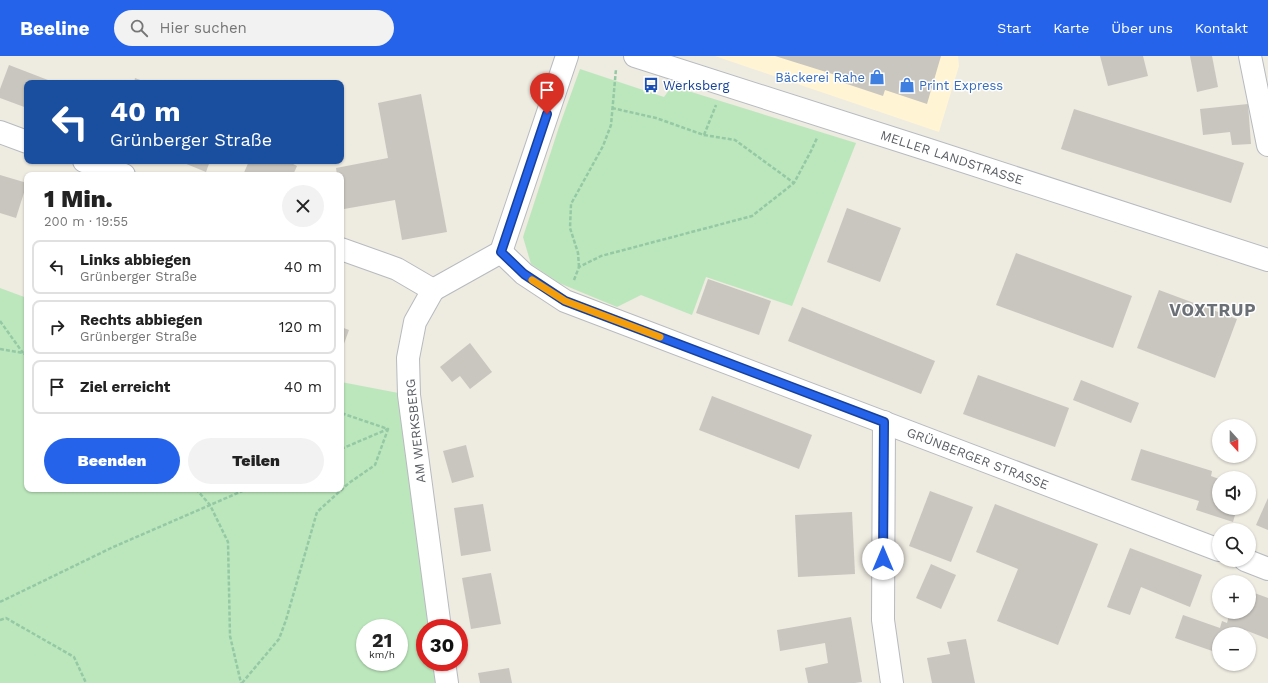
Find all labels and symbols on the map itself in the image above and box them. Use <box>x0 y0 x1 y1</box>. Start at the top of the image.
shop icon: Bäckerei Rahe <box>868 68 886 86</box>
place label: Bäckerei Rahe <box>775 70 865 85</box>
pin <box>530 73 564 114</box>
bus stop icon: Werksberg <box>642 76 660 94</box>
shop icon: Print Express <box>898 76 916 94</box>
place label: Werksberg <box>663 78 730 93</box>
place label: Print Express <box>919 78 1003 93</box>
street label: MELLER LANDSTRASSE <box>878 127 1025 188</box>
district label: VOXTRUP <box>1169 300 1257 320</box>
street label: AM WERKSBERG <box>403 378 428 484</box>
north arrow <box>1212 419 1256 463</box>
street label: GRÜNBERGER STRASSE <box>905 424 1051 492</box>
position arrow <box>862 538 904 580</box>
speed limit sign: 30 <box>416 619 468 671</box>

